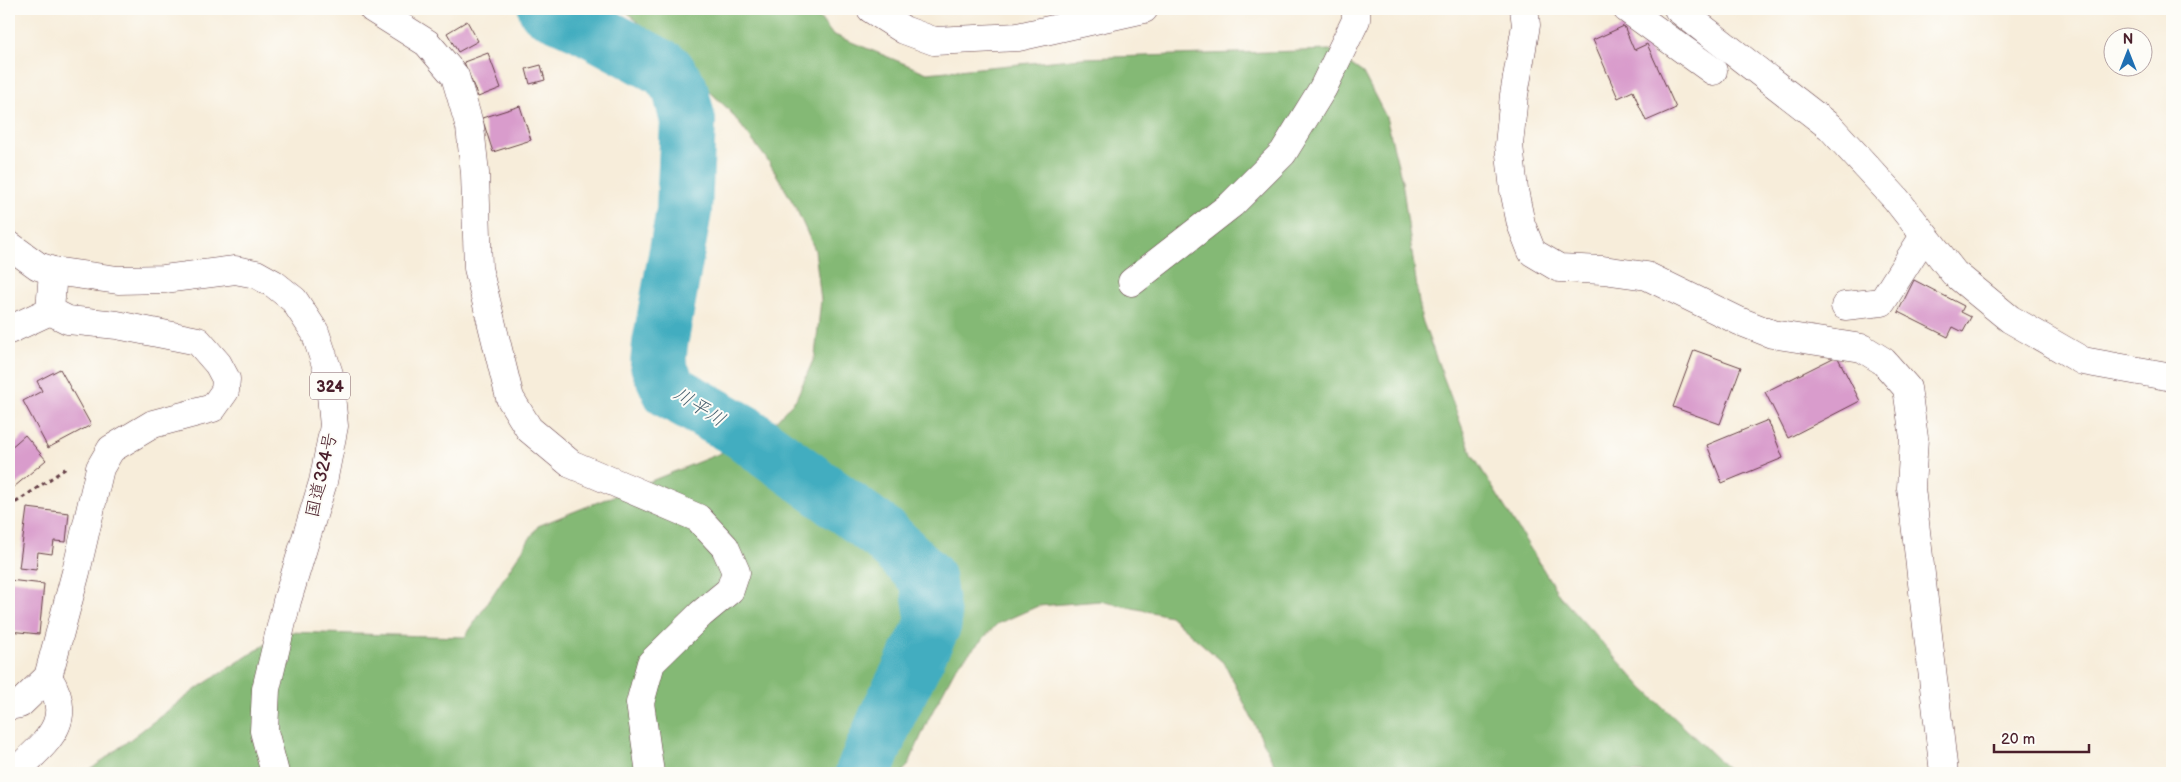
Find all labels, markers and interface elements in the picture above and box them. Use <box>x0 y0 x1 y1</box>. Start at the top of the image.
north arrow <box>2104 28 2154 78</box>
text: N <box>2123 31 2133 48</box>
road number: 324 <box>310 372 350 400</box>
water label: 川平川 <box>669 382 729 432</box>
street label: 国道324号 <box>302 431 341 520</box>
scale bar <box>1994 722 2088 754</box>
text: 20 m <box>2001 730 2035 749</box>

